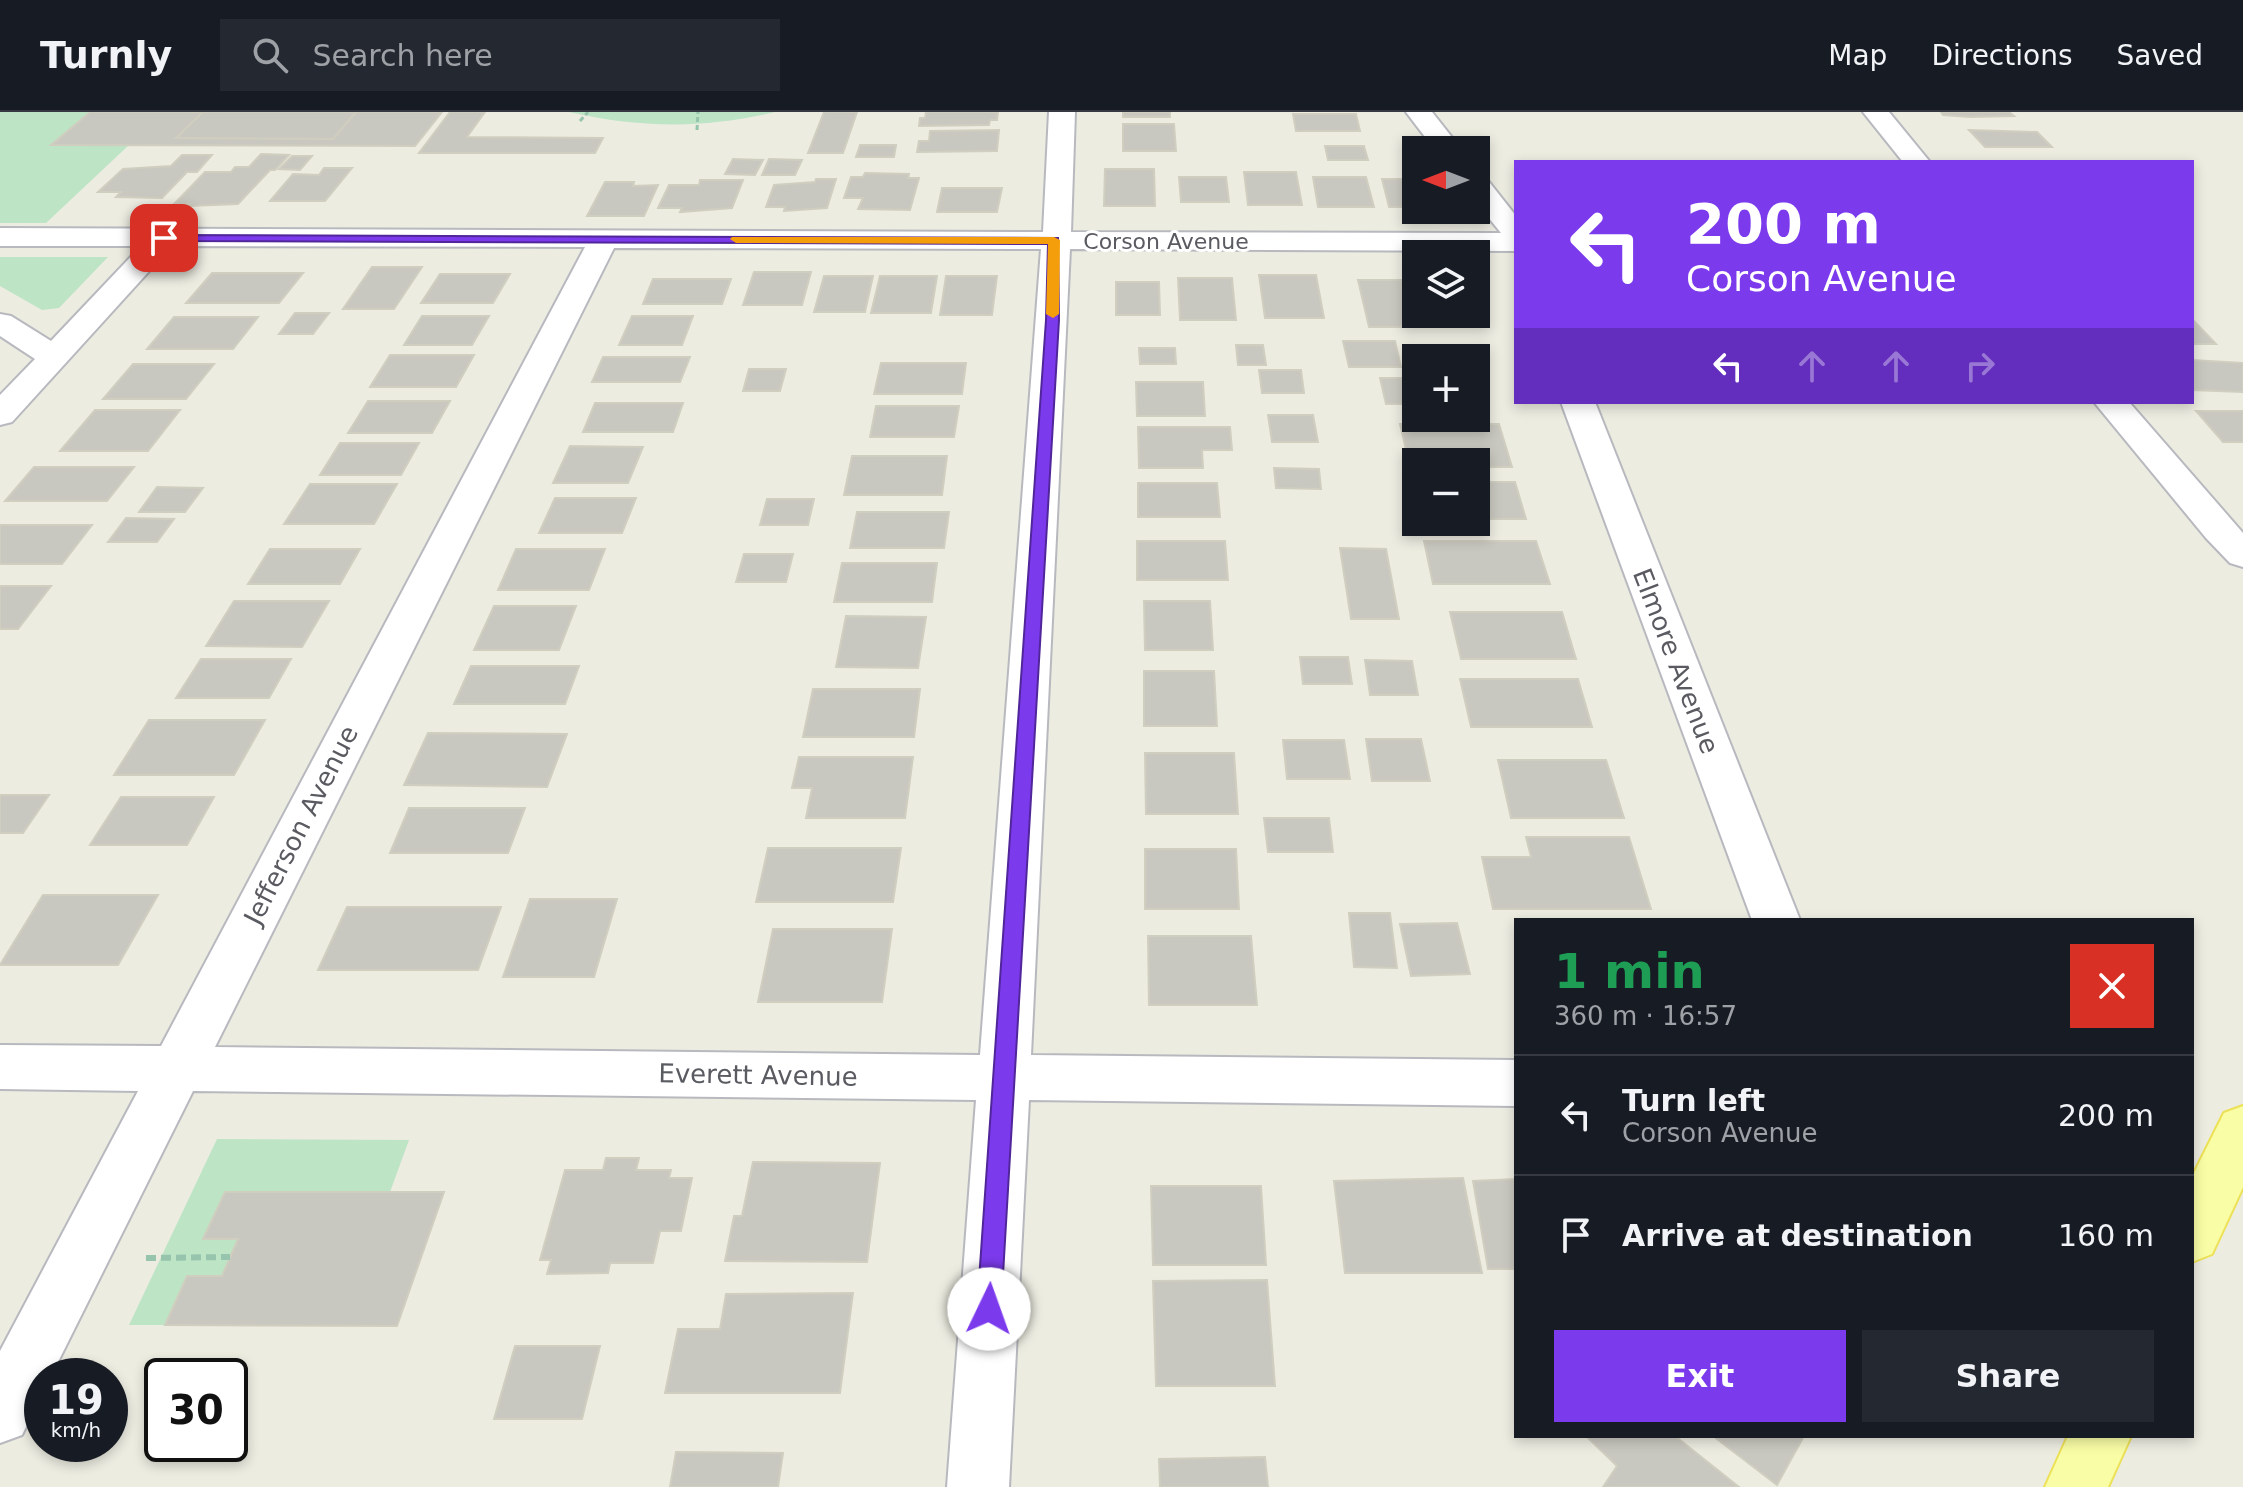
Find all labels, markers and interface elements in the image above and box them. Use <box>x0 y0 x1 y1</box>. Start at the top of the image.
search box <box>220 19 780 91</box>
text: Turnly <box>40 33 172 77</box>
icon: search <box>248 33 292 77</box>
text: Search here <box>312 38 493 73</box>
text: Map <box>1828 39 1887 72</box>
text: Directions <box>1931 39 2072 72</box>
text: Saved <box>2116 39 2203 72</box>
north arrow <box>1402 136 1490 224</box>
map controls <box>1402 136 1490 536</box>
text: 200 m <box>1686 191 1881 256</box>
icon: left <box>1554 192 1658 296</box>
pin <box>130 204 198 272</box>
icon: arrive <box>142 216 186 260</box>
street label: Corson Avenue <box>1083 229 1249 254</box>
button: layers <box>1402 240 1490 328</box>
text: Corson Avenue <box>1686 258 1957 299</box>
button: + <box>1402 344 1490 432</box>
icon: left <box>1706 344 1750 388</box>
icon: ahead <box>1790 344 1834 388</box>
icon: ahead <box>1874 344 1918 388</box>
icon: right <box>1958 344 2002 388</box>
button: − <box>1402 448 1490 536</box>
street label: Elmore Avenue <box>1627 564 1725 758</box>
street label: Jefferson Avenue <box>237 721 364 931</box>
text: 1 min <box>1554 943 1705 999</box>
button: close <box>2070 944 2154 1028</box>
text: 360 m · 16:57 <box>1554 1001 1737 1031</box>
street label: Everett Avenue <box>658 1058 858 1092</box>
text: Turn left <box>1622 1083 1765 1118</box>
icon: left <box>1554 1093 1598 1137</box>
text: 200 m <box>2058 1098 2154 1133</box>
text: Corson Avenue <box>1622 1118 1818 1148</box>
icon: arrive <box>1554 1213 1598 1257</box>
text: Arrive at destination <box>1622 1218 1973 1253</box>
text: 160 m <box>2058 1218 2154 1253</box>
position arrow <box>947 1267 1031 1351</box>
button: Exit <box>1554 1330 1846 1422</box>
button: Share <box>1862 1330 2154 1422</box>
speed limit sign: 30 <box>144 1358 248 1462</box>
text: 19 <box>48 1377 104 1423</box>
text: km/h <box>51 1418 101 1442</box>

